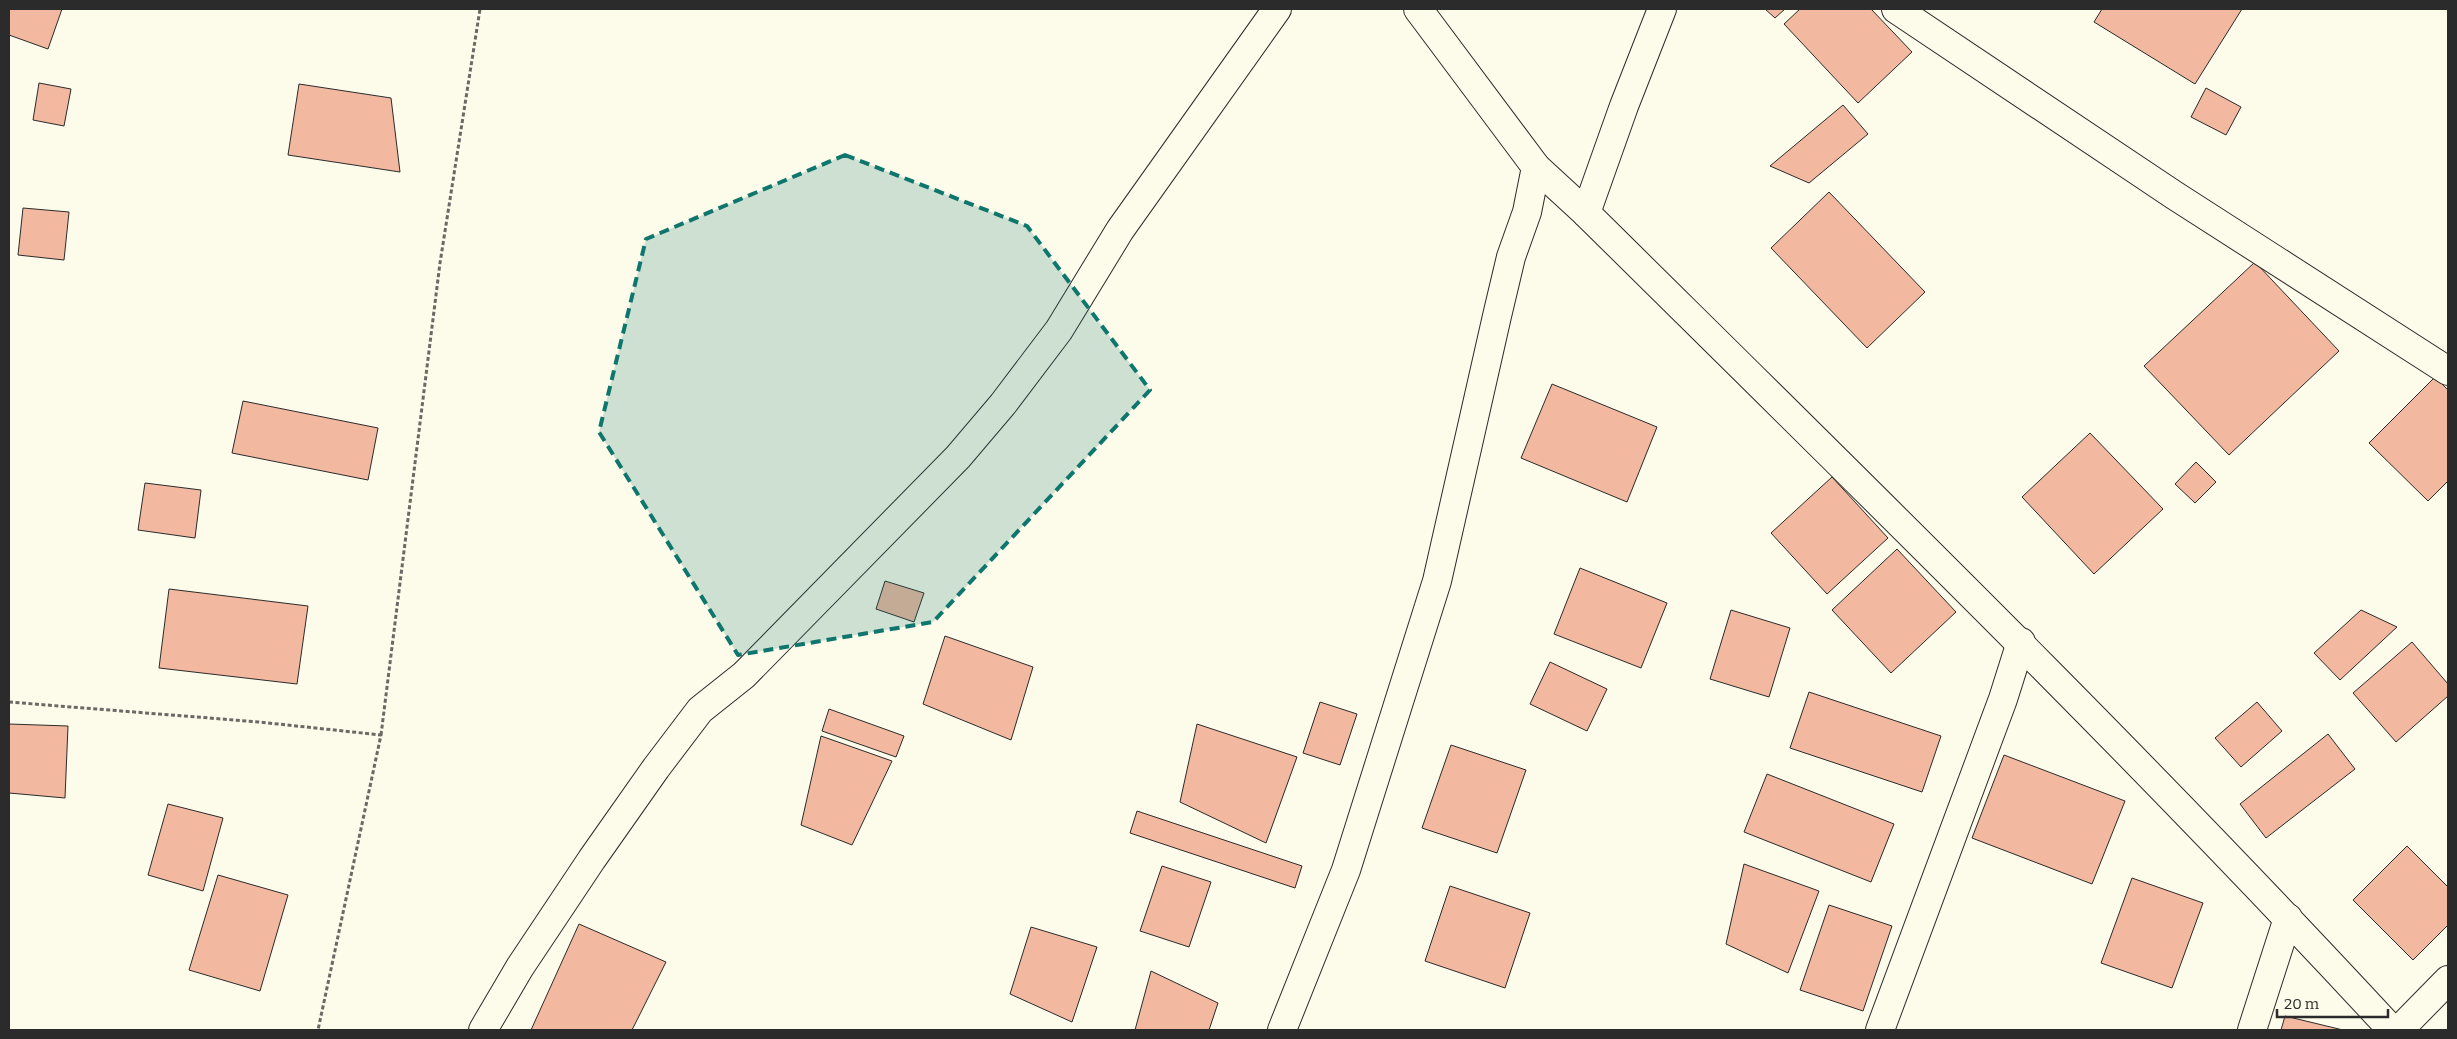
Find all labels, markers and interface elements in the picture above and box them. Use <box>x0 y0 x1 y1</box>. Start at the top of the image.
scale bar <box>2277 986 2388 1018</box>
text: 20 m <box>2284 995 2320 1013</box>

